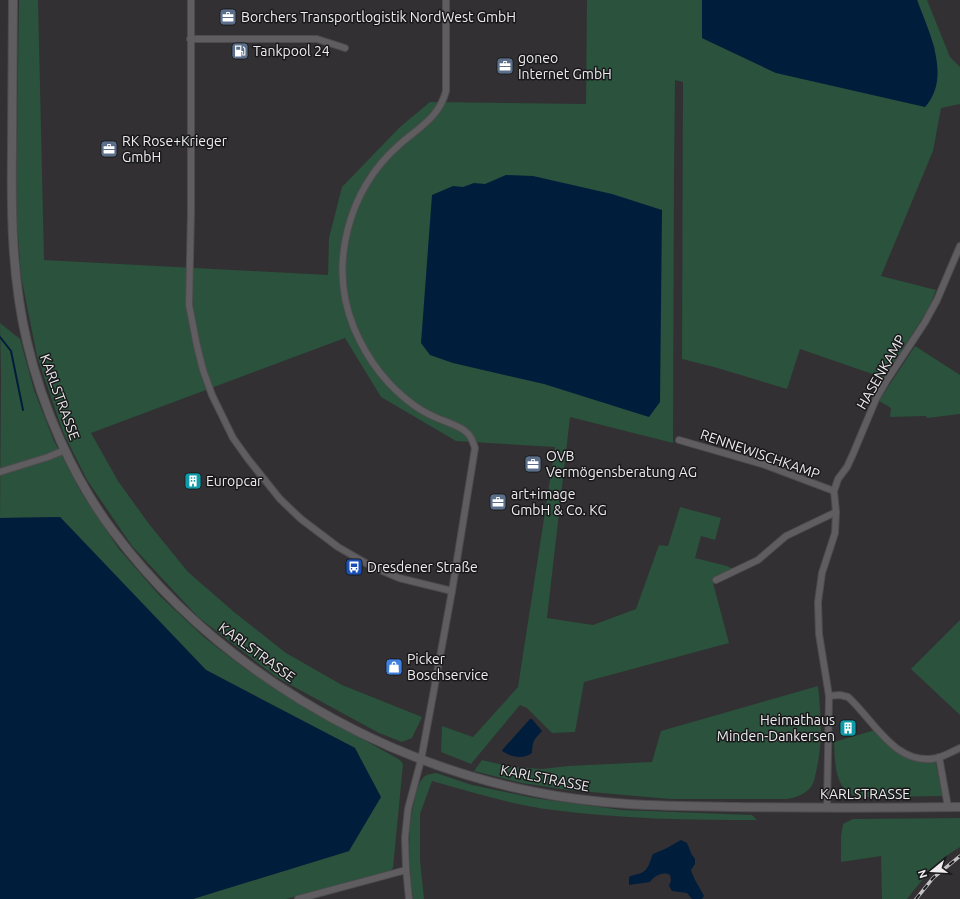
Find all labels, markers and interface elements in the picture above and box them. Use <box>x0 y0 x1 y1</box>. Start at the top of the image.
office icon: Borchers Transportlogistik NordWest GmbH <box>218 7 238 27</box>
place label: Borchers Transportlogistik NordWest GmbH <box>241 9 516 25</box>
fuel station icon: Tankpool 24 <box>230 41 250 61</box>
place label: Tankpool 24 <box>253 43 330 59</box>
place label: goneo Internet GmbH <box>518 50 612 82</box>
office icon: goneo Internet GmbH <box>495 56 515 76</box>
place label: RK Rose+Krieger GmbH <box>122 133 228 165</box>
office icon: RK Rose+Krieger GmbH <box>99 139 119 159</box>
street label: HASENKAMP <box>853 332 909 412</box>
street label: KARLSTRASSE <box>37 352 83 442</box>
street label: RENNEWISCHKAMP <box>698 426 822 482</box>
place label: OVB Vermögensberatung AG <box>546 448 697 480</box>
office icon: OVB Vermögensberatung AG <box>523 454 543 474</box>
building icon: Europcar <box>183 471 203 491</box>
place label: Europcar <box>206 473 263 489</box>
place label: art+image GmbH & Co. KG <box>511 486 607 518</box>
office icon: art+image GmbH & Co. KG <box>488 492 508 512</box>
bus stop icon: Dresdener Straße <box>344 557 364 577</box>
place label: Dresdener Straße <box>367 559 478 575</box>
street label: KARLSTRASSE <box>216 619 298 685</box>
place label: Picker Boschservice <box>407 651 489 683</box>
shop icon: Picker Boschservice <box>384 657 404 677</box>
place label: Heimathaus Minden-Dankersen <box>717 712 835 744</box>
building icon: Heimathaus Minden-Dankersen <box>838 718 858 738</box>
street label: KARLSTRASSE <box>499 762 591 794</box>
street label: KARLSTRASSE <box>820 786 910 802</box>
north arrow <box>912 851 952 891</box>
text: N <box>916 868 929 880</box>

